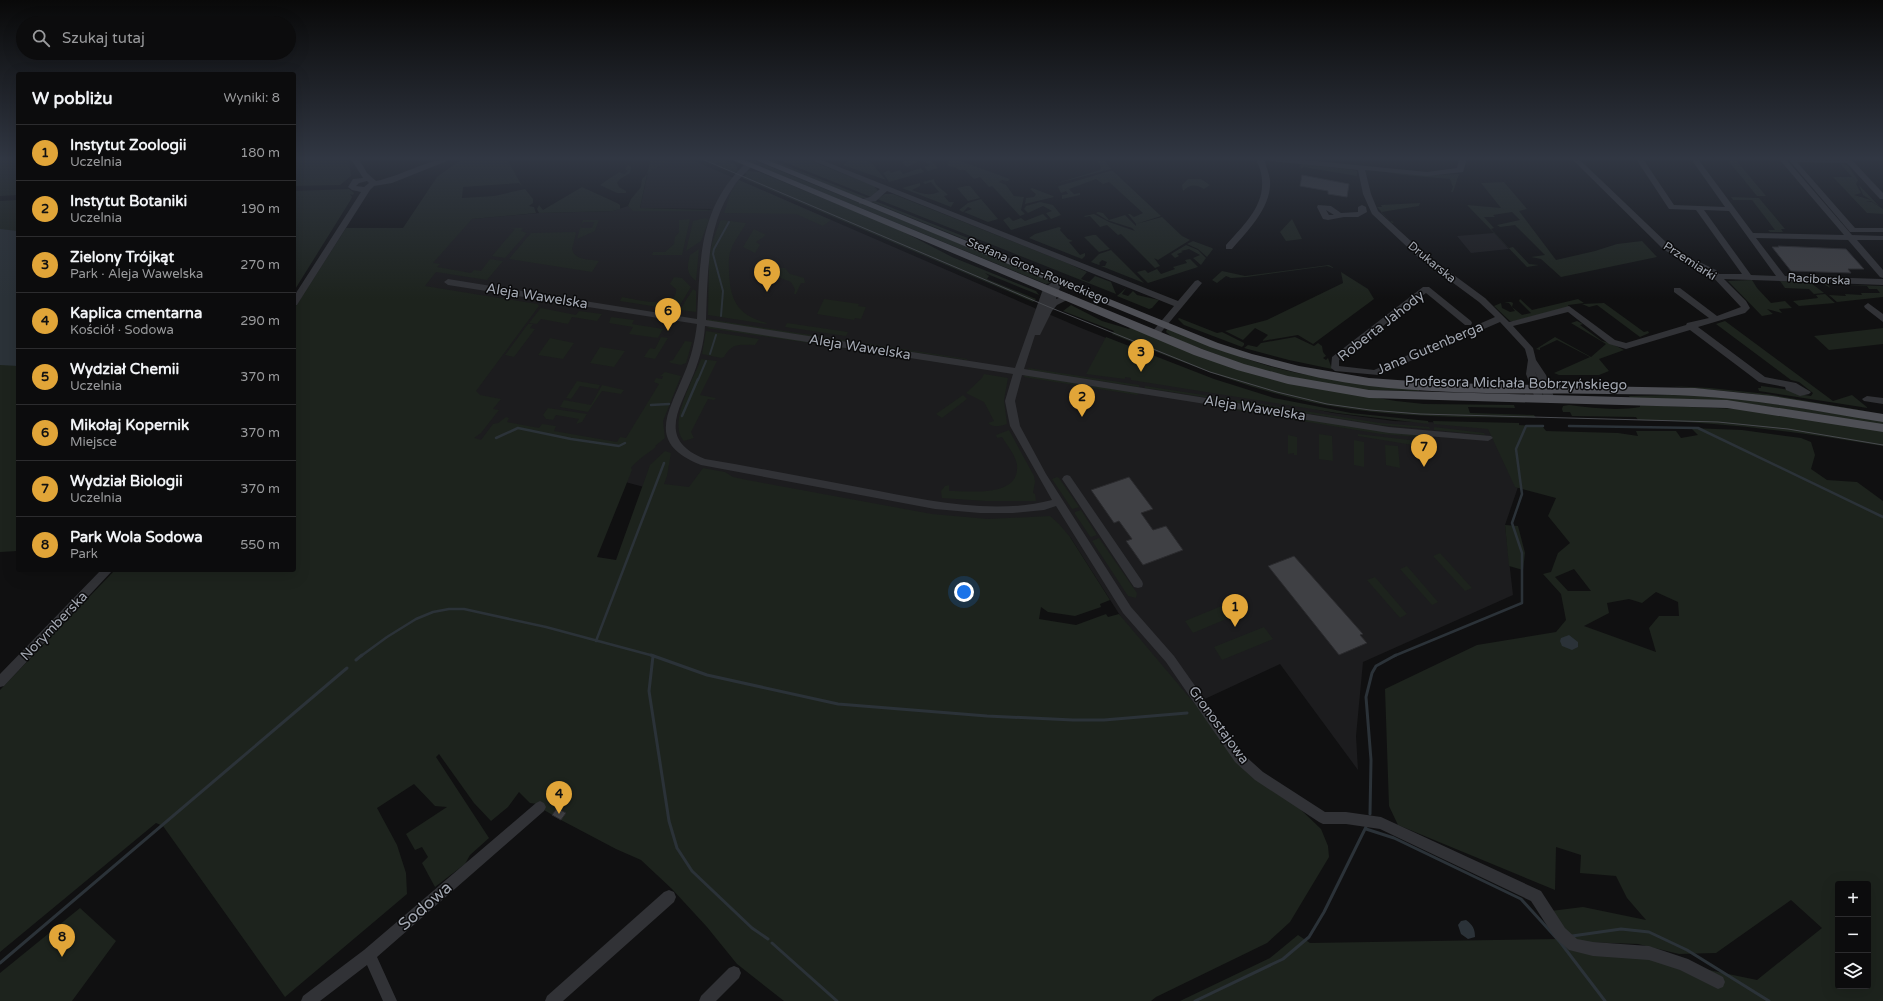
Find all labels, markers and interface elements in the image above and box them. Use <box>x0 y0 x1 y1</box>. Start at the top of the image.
search box <box>16 16 296 60</box>
icon: search <box>30 27 52 49</box>
text: Szukaj tutaj <box>62 29 145 47</box>
text: W pobliżu <box>32 88 113 109</box>
text: Wyniki: 8 <box>224 90 280 106</box>
text: Instytut Zoologii <box>70 136 187 154</box>
text: 1 <box>41 145 49 161</box>
text: 180 m <box>240 145 280 161</box>
text: Uczelnia <box>70 154 122 170</box>
text: Instytut Botaniki <box>70 192 187 210</box>
text: 2 <box>41 201 49 217</box>
text: 190 m <box>240 201 280 217</box>
text: Uczelnia <box>70 210 122 226</box>
street label: Stefana Grota-Roweckiego <box>965 235 1111 307</box>
street label: Drukarska <box>1405 238 1459 286</box>
street label: Przemiarki <box>1661 239 1719 283</box>
text: Zielony Trójkąt <box>70 248 174 266</box>
text: 3 <box>41 257 49 273</box>
text: 270 m <box>240 257 280 273</box>
pin: 5 <box>754 259 780 292</box>
text: Park · Aleja Wawelska <box>70 266 203 282</box>
street label: Raciborska <box>1787 270 1851 288</box>
street label: Aleja Wawelska <box>485 280 589 312</box>
street label: Roberta Jahody <box>1334 287 1428 365</box>
pin: 6 <box>655 298 681 331</box>
text: Kaplica cmentarna <box>70 304 202 322</box>
text: 4 <box>41 313 49 329</box>
text: 290 m <box>240 313 280 329</box>
street label: Jana Gutenberga <box>1374 318 1486 378</box>
text: Kościół · Sodowa <box>70 322 174 338</box>
street label: Aleja Wawelska <box>808 331 912 363</box>
pin: 3 <box>1128 339 1154 372</box>
text: Wydział Chemii <box>70 360 179 378</box>
text: 5 <box>41 369 49 385</box>
text: 370 m <box>240 369 280 385</box>
street label: Profesora Michała Bobrzyńskiego <box>1405 373 1627 393</box>
text: Uczelnia <box>70 378 122 394</box>
pin: 2 <box>1069 384 1095 417</box>
street label: Aleja Wawelska <box>1203 392 1307 424</box>
text: Mikołaj Kopernik <box>70 416 189 434</box>
text: 6 <box>41 425 49 441</box>
text: 370 m <box>240 425 280 441</box>
text: Miejsce <box>70 434 117 450</box>
pin: 7 <box>1411 434 1437 467</box>
text: Wydział Biologii <box>70 472 183 490</box>
text: 7 <box>41 481 49 497</box>
text: 370 m <box>240 481 280 497</box>
text: Uczelnia <box>70 490 122 506</box>
text: Park Wola Sodowa <box>70 528 203 546</box>
text: 8 <box>41 537 49 553</box>
text: 550 m <box>240 537 280 553</box>
text: Park <box>70 546 98 562</box>
your location <box>954 582 974 602</box>
street label: Norymberska <box>17 588 91 664</box>
pin: 1 <box>1222 594 1248 627</box>
street label: Gronostajowa <box>1185 683 1253 767</box>
pin: 4 <box>546 781 572 814</box>
street label: Sodowa <box>394 877 456 935</box>
map controls <box>1835 881 1871 989</box>
button: + <box>1835 881 1871 917</box>
button: − <box>1835 917 1871 953</box>
pin: 8 <box>49 924 75 957</box>
button: layers <box>1835 953 1871 989</box>

